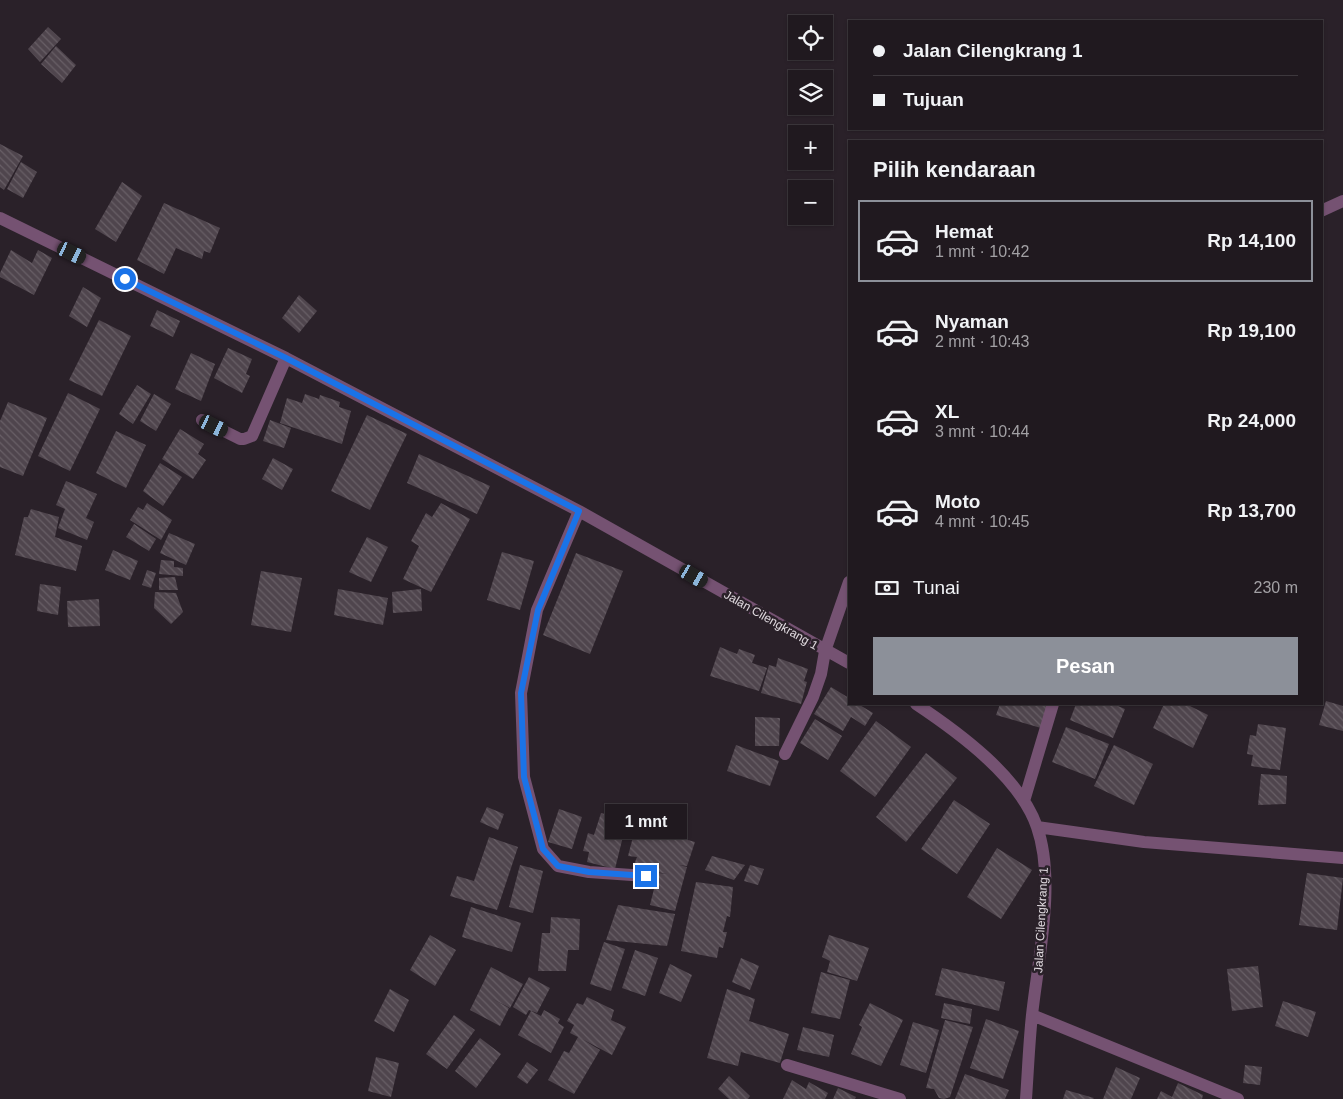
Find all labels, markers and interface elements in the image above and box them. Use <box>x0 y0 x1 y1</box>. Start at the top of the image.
map controls <box>788 15 833 225</box>
button: locate <box>788 15 833 60</box>
text: Jalan Cilengkrang 1 <box>903 40 1083 61</box>
button: layers <box>788 70 833 115</box>
text: Tujuan <box>903 89 964 110</box>
button: + <box>788 125 833 170</box>
text: Pilih kendaraan <box>873 157 1036 182</box>
button: − <box>788 180 833 225</box>
icon: car <box>875 219 920 264</box>
text: Hemat <box>935 221 993 242</box>
text: Rp 14,100 <box>1207 230 1296 251</box>
car <box>55 240 88 266</box>
text: 1 mnt · 10:42 <box>935 243 1029 260</box>
route start <box>114 268 136 290</box>
icon: car <box>875 309 920 354</box>
text: Nyaman <box>935 311 1009 332</box>
text: Rp 19,100 <box>1207 320 1296 341</box>
text: 2 mnt · 10:43 <box>935 333 1029 350</box>
icon: car <box>875 399 920 444</box>
text: XL <box>935 401 959 422</box>
text: Rp 24,000 <box>1207 410 1296 431</box>
car <box>197 413 230 439</box>
text: 3 mnt · 10:44 <box>935 423 1029 440</box>
icon: car <box>875 489 920 534</box>
text: Moto <box>935 491 980 512</box>
text: Rp 13,700 <box>1207 500 1296 521</box>
text: 4 mnt · 10:45 <box>935 513 1029 530</box>
car <box>677 562 710 590</box>
icon: cash <box>873 574 901 602</box>
text: Tunai <box>913 577 960 598</box>
text: 230 m <box>1254 579 1298 596</box>
street label: Jalan Cilengkrang 1 <box>722 587 821 653</box>
button: Pesan <box>873 637 1298 695</box>
callout: 1 mnt <box>605 804 687 838</box>
text: 1 mnt <box>625 813 667 830</box>
route end <box>635 865 657 887</box>
street label: Jalan Cilengkrang 1 <box>1031 866 1051 973</box>

